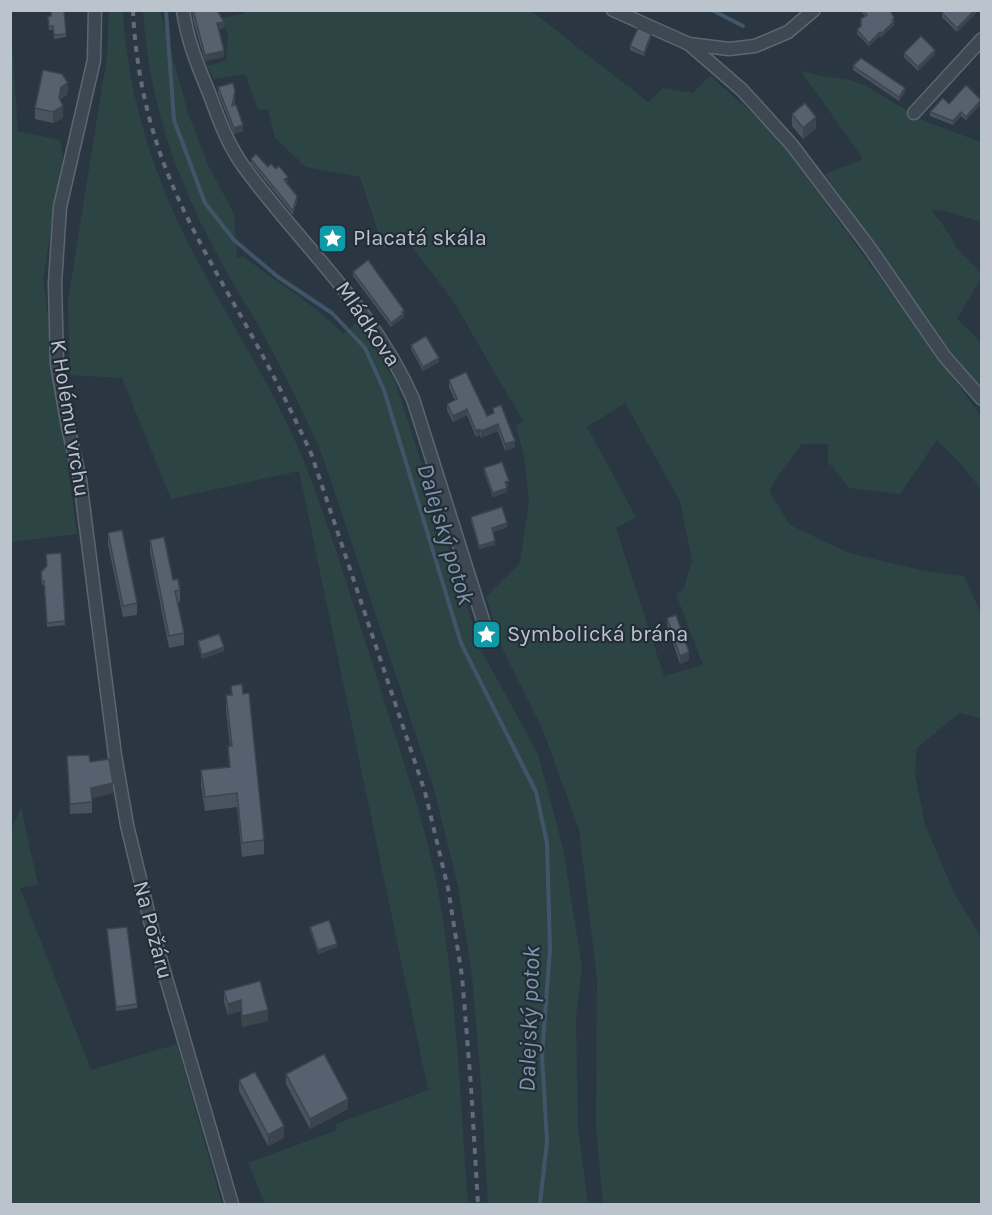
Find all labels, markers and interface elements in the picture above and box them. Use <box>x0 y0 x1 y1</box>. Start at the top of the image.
place icon: Placatá skála <box>316 222 348 254</box>
place label: Placatá skála <box>353 225 487 251</box>
street label: Mládkova <box>330 276 406 372</box>
street label: K Holému vrchu <box>45 338 95 498</box>
water label: Dalejský potok <box>411 460 481 609</box>
place icon: Symbolická brána <box>470 618 502 650</box>
place label: Symbolická brána <box>507 621 688 647</box>
street label: Na Požáru <box>127 878 179 982</box>
water label: Dalejský potok <box>512 945 546 1092</box>

